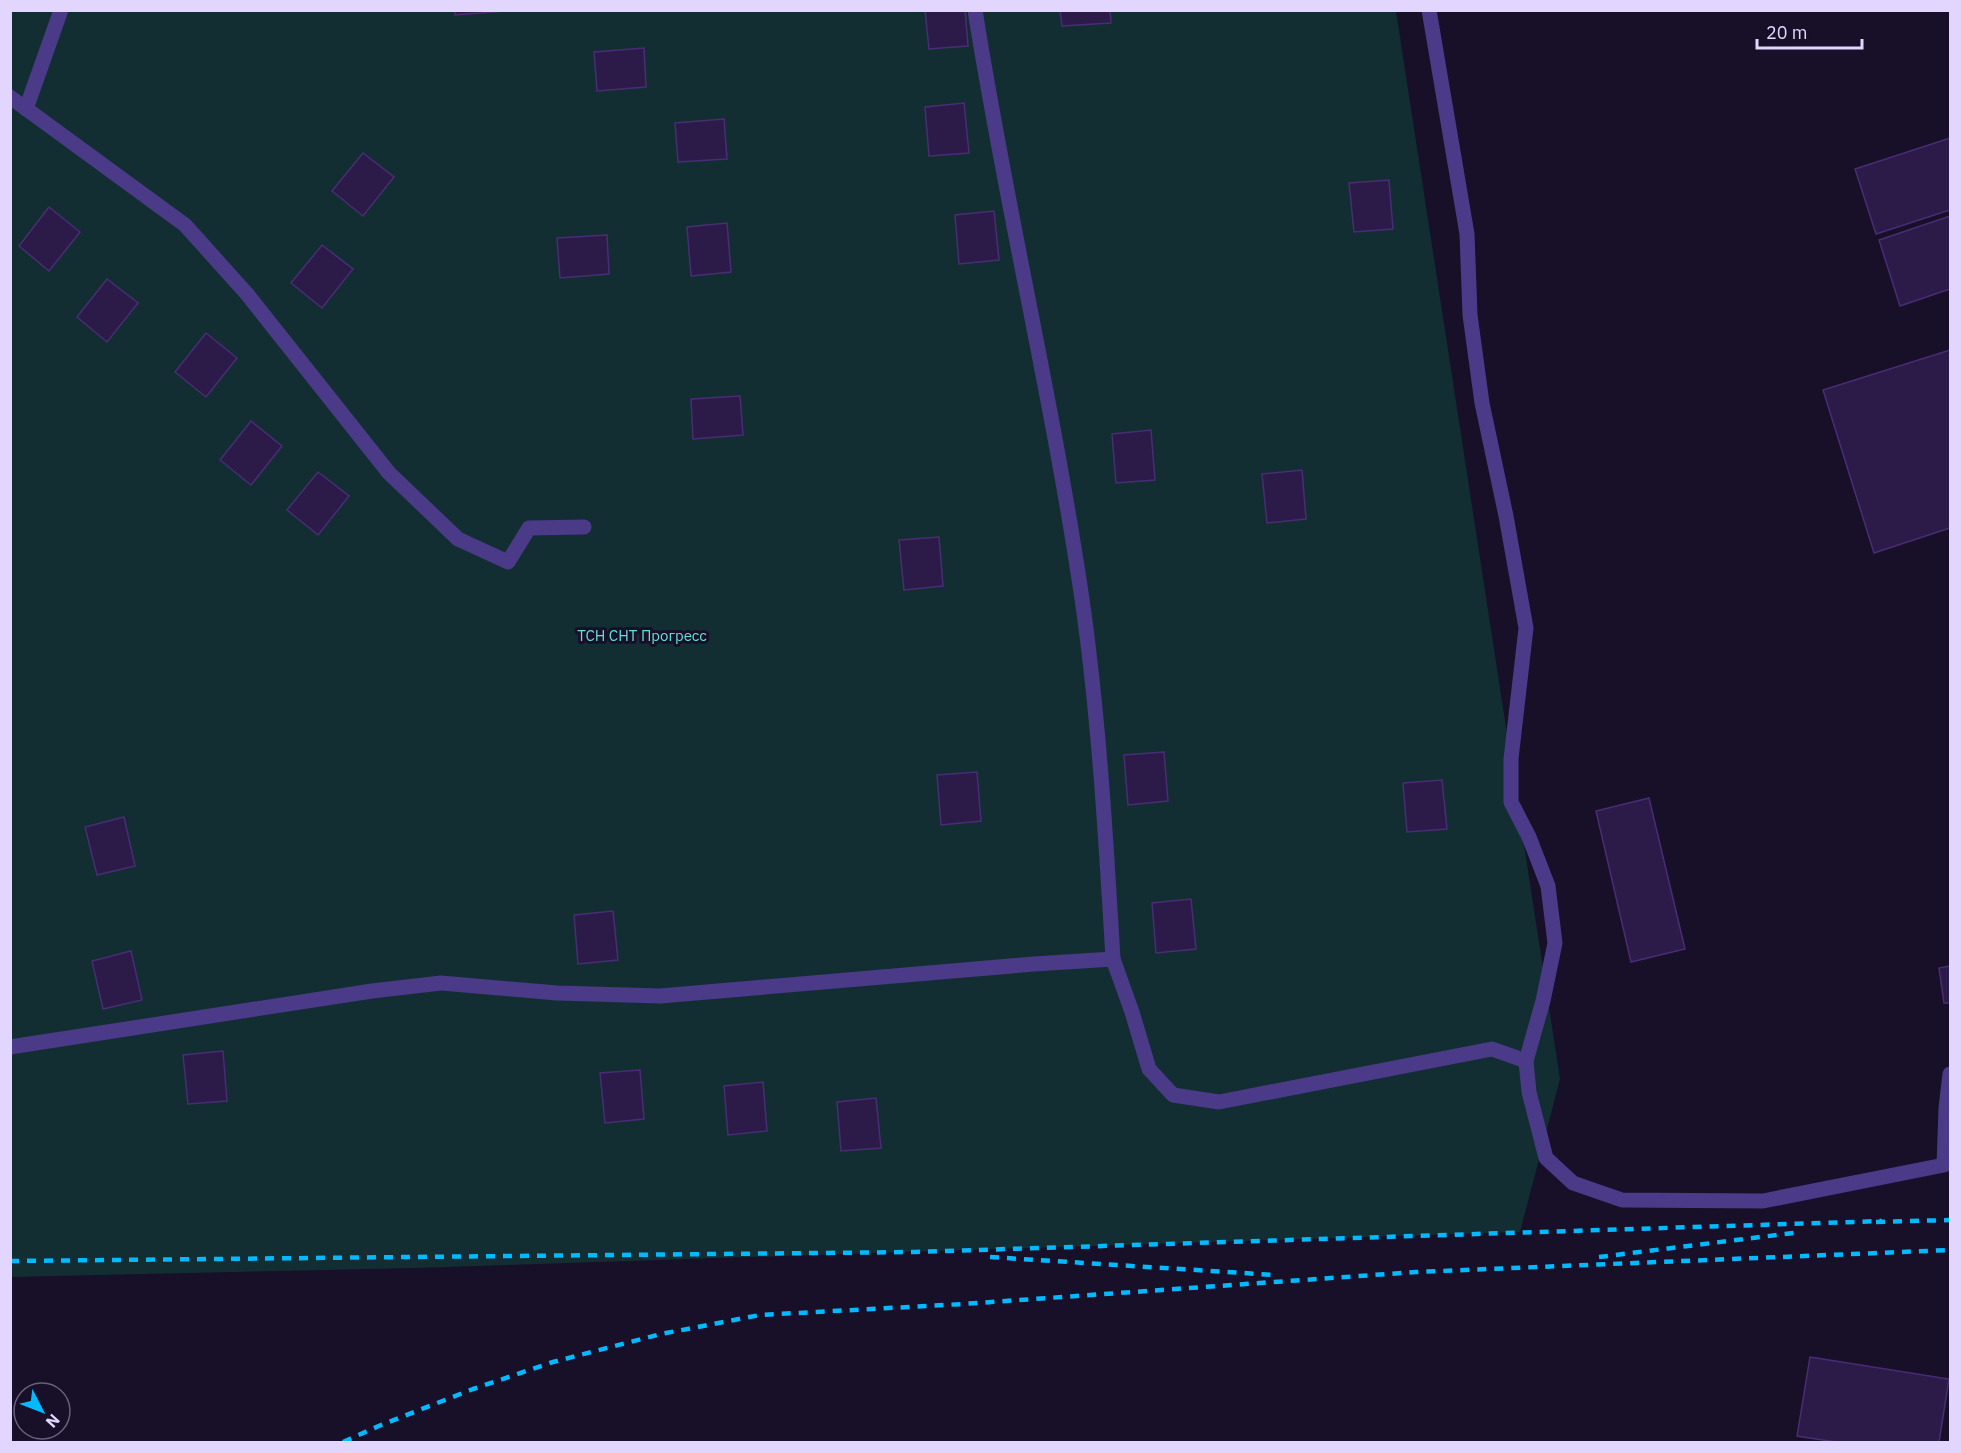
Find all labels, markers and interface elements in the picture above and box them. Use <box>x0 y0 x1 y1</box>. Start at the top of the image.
scale bar <box>1757 12 1862 50</box>
text: 20 m <box>1766 21 1808 44</box>
park label: ТСН СНТ Прогресс <box>577 626 707 645</box>
north arrow <box>12 1381 72 1441</box>
text: N <box>42 1410 64 1432</box>

